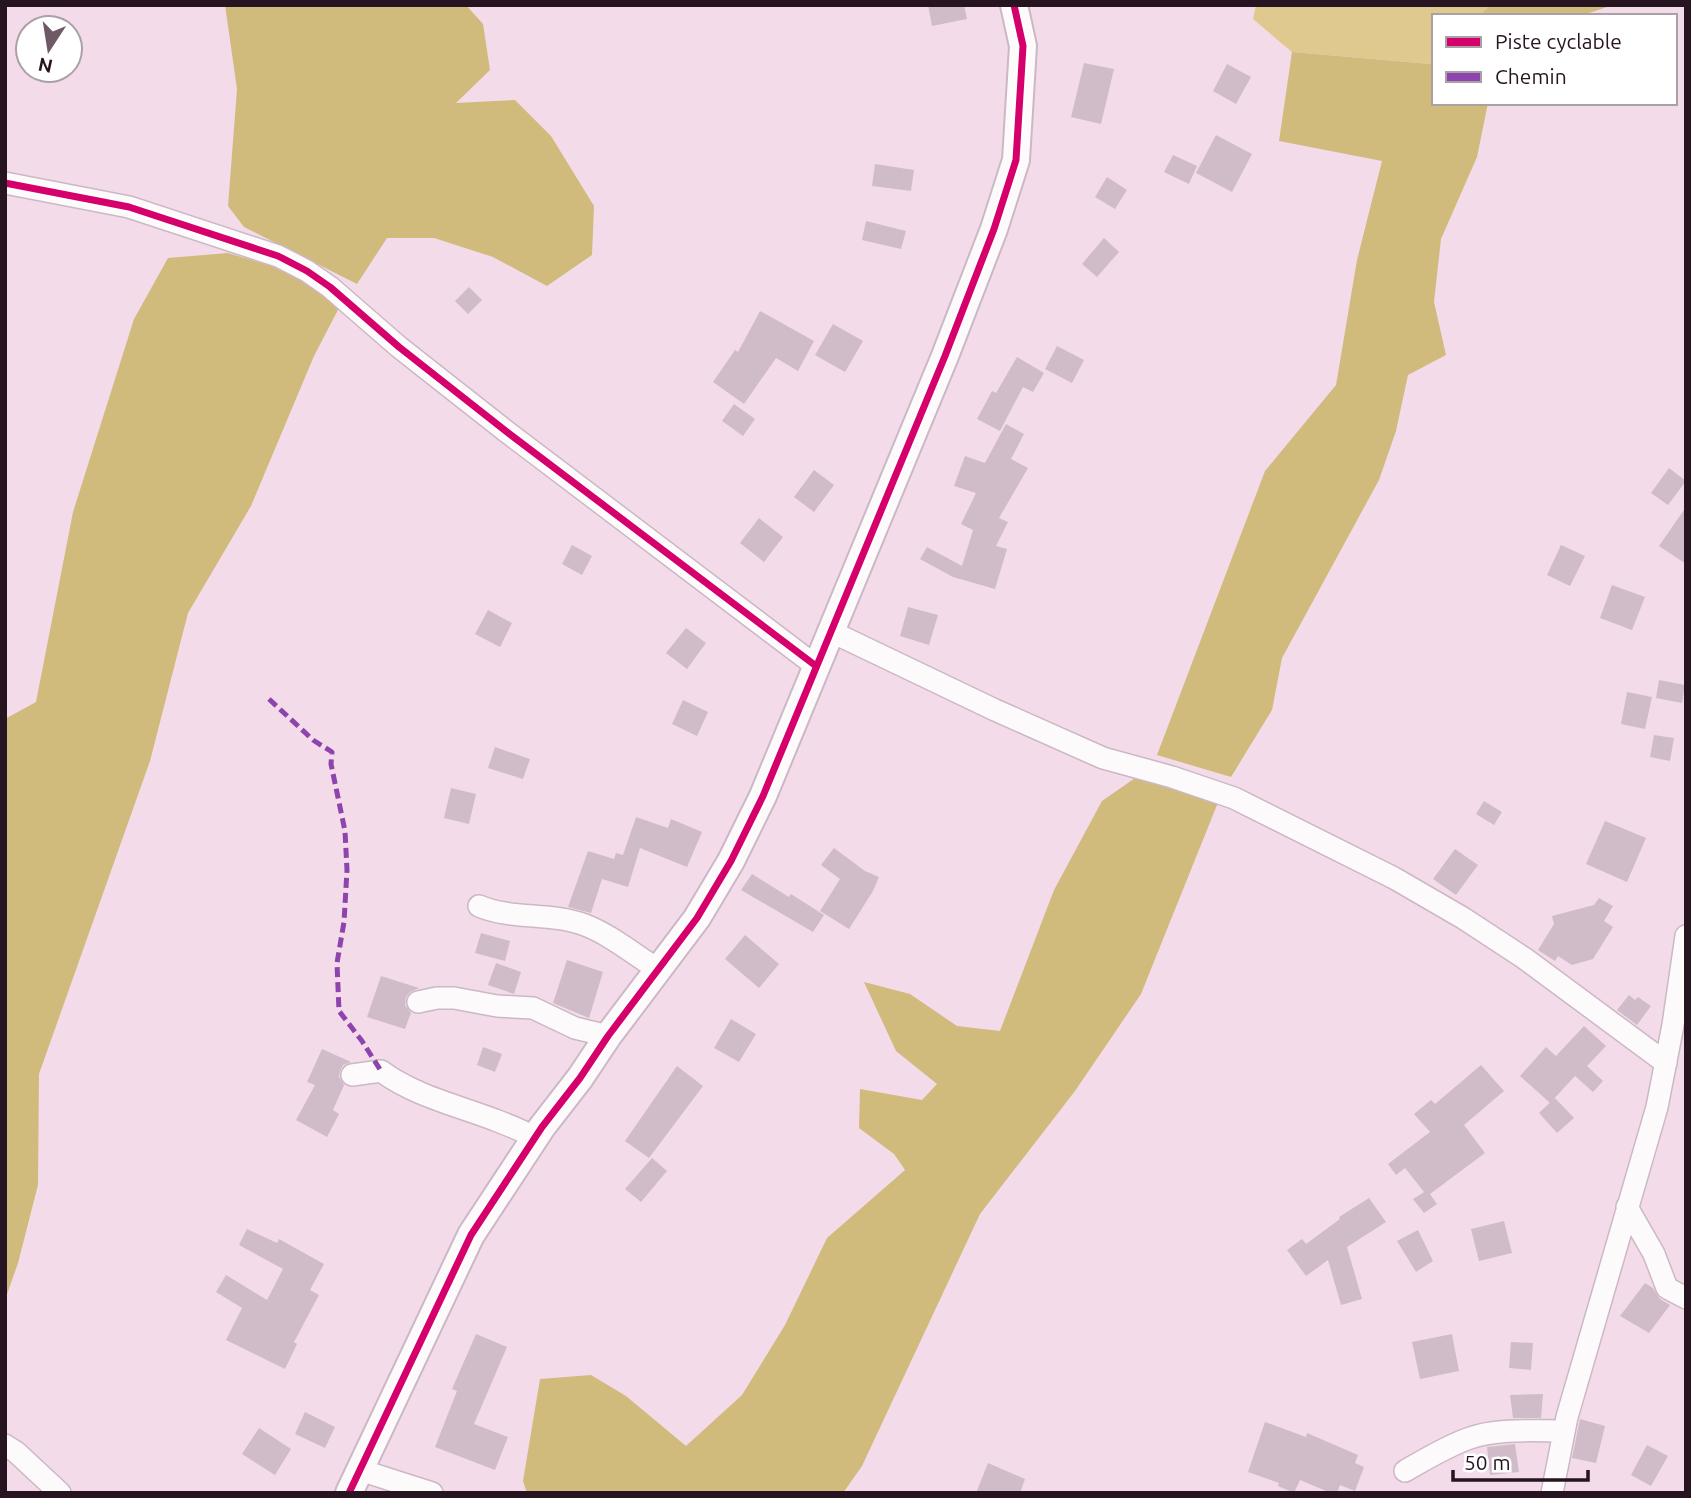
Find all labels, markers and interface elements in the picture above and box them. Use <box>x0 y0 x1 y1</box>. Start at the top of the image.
north arrow <box>14 14 84 84</box>
legend <box>1432 14 1677 105</box>
text: Piste cyclable <box>1495 29 1622 53</box>
text: N <box>36 53 55 78</box>
text: Chemin <box>1495 64 1567 88</box>
scale bar <box>1453 1438 1588 1482</box>
text: 50 m <box>1464 1450 1511 1474</box>

